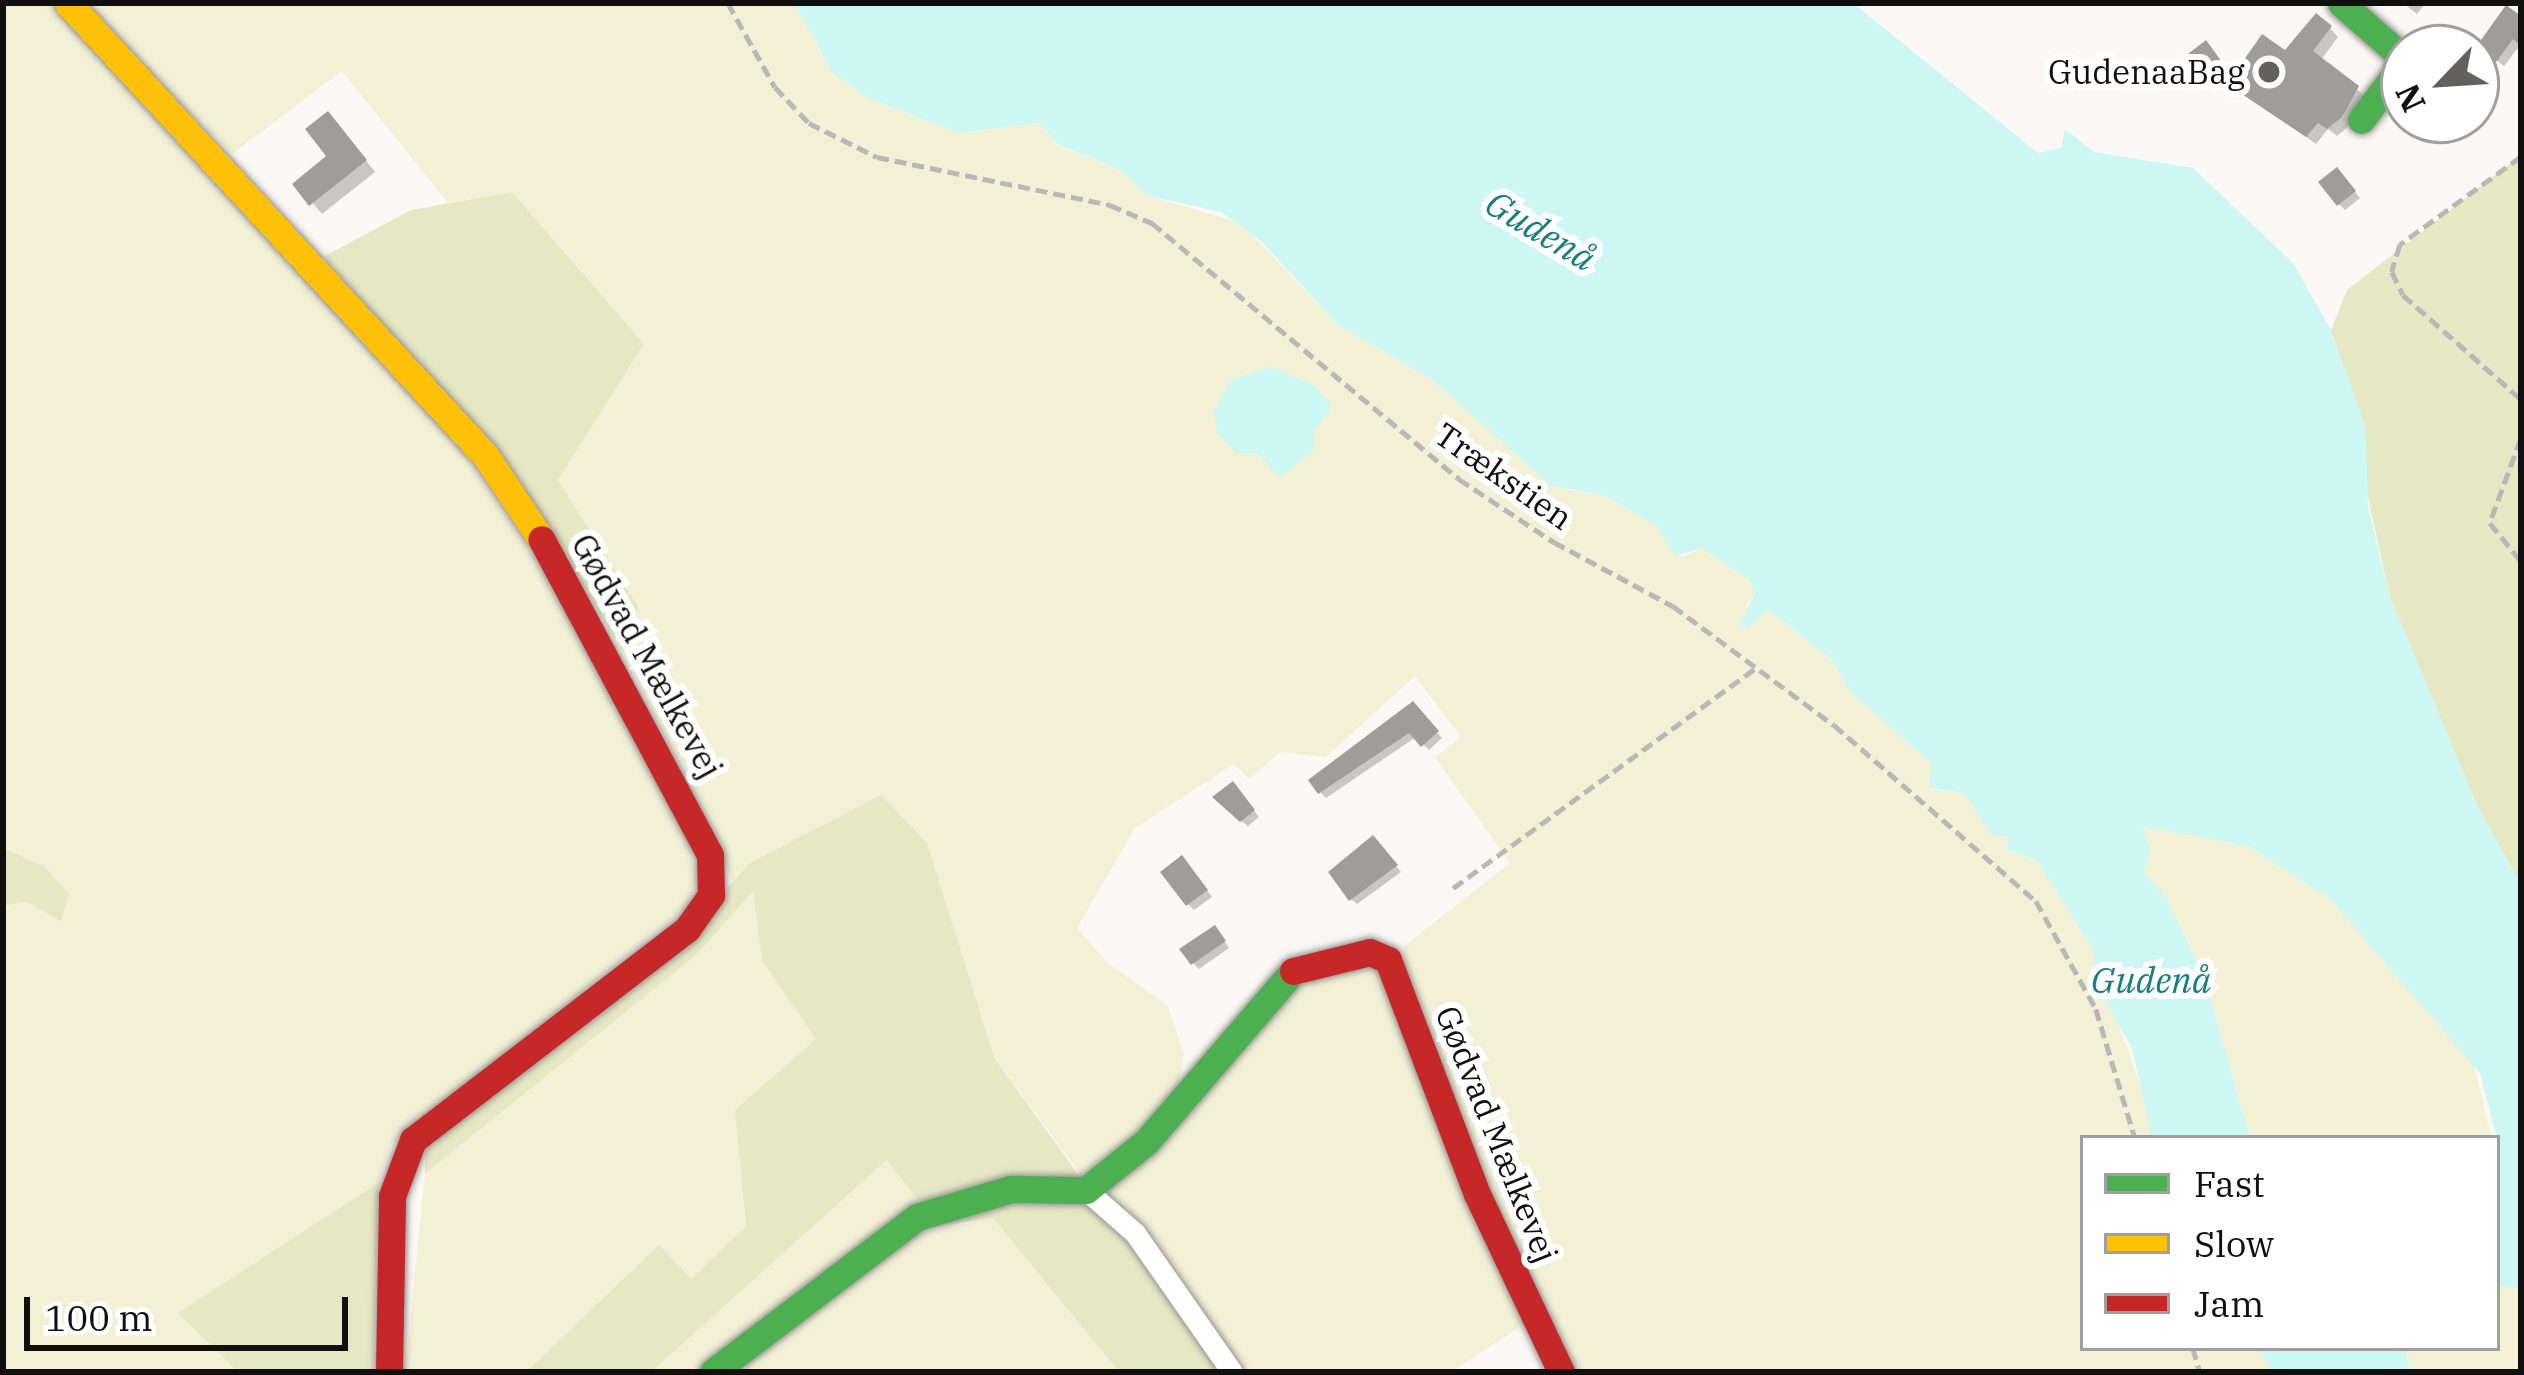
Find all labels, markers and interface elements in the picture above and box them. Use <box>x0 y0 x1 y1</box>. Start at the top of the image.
north arrow <box>2380 24 2500 144</box>
place label: GudenaaBag <box>2048 52 2245 92</box>
marker: GudenaaBag <box>2256 59 2282 85</box>
text: N <box>2385 77 2435 119</box>
water label: Gudenå <box>1478 180 1604 280</box>
street label: Trækstien <box>1428 414 1580 538</box>
street label: Gødvad Mælkevej <box>564 527 730 785</box>
water label: Gudenå <box>2091 958 2211 1002</box>
street label: Gødvad Mælkevej <box>1428 1000 1566 1268</box>
legend <box>2080 1135 2500 1351</box>
text: Fast <box>2194 1160 2265 1207</box>
text: Slow <box>2194 1220 2274 1267</box>
scale bar <box>30 1273 354 1347</box>
text: Jam <box>2194 1280 2264 1327</box>
text: 100 m <box>45 1294 152 1341</box>

